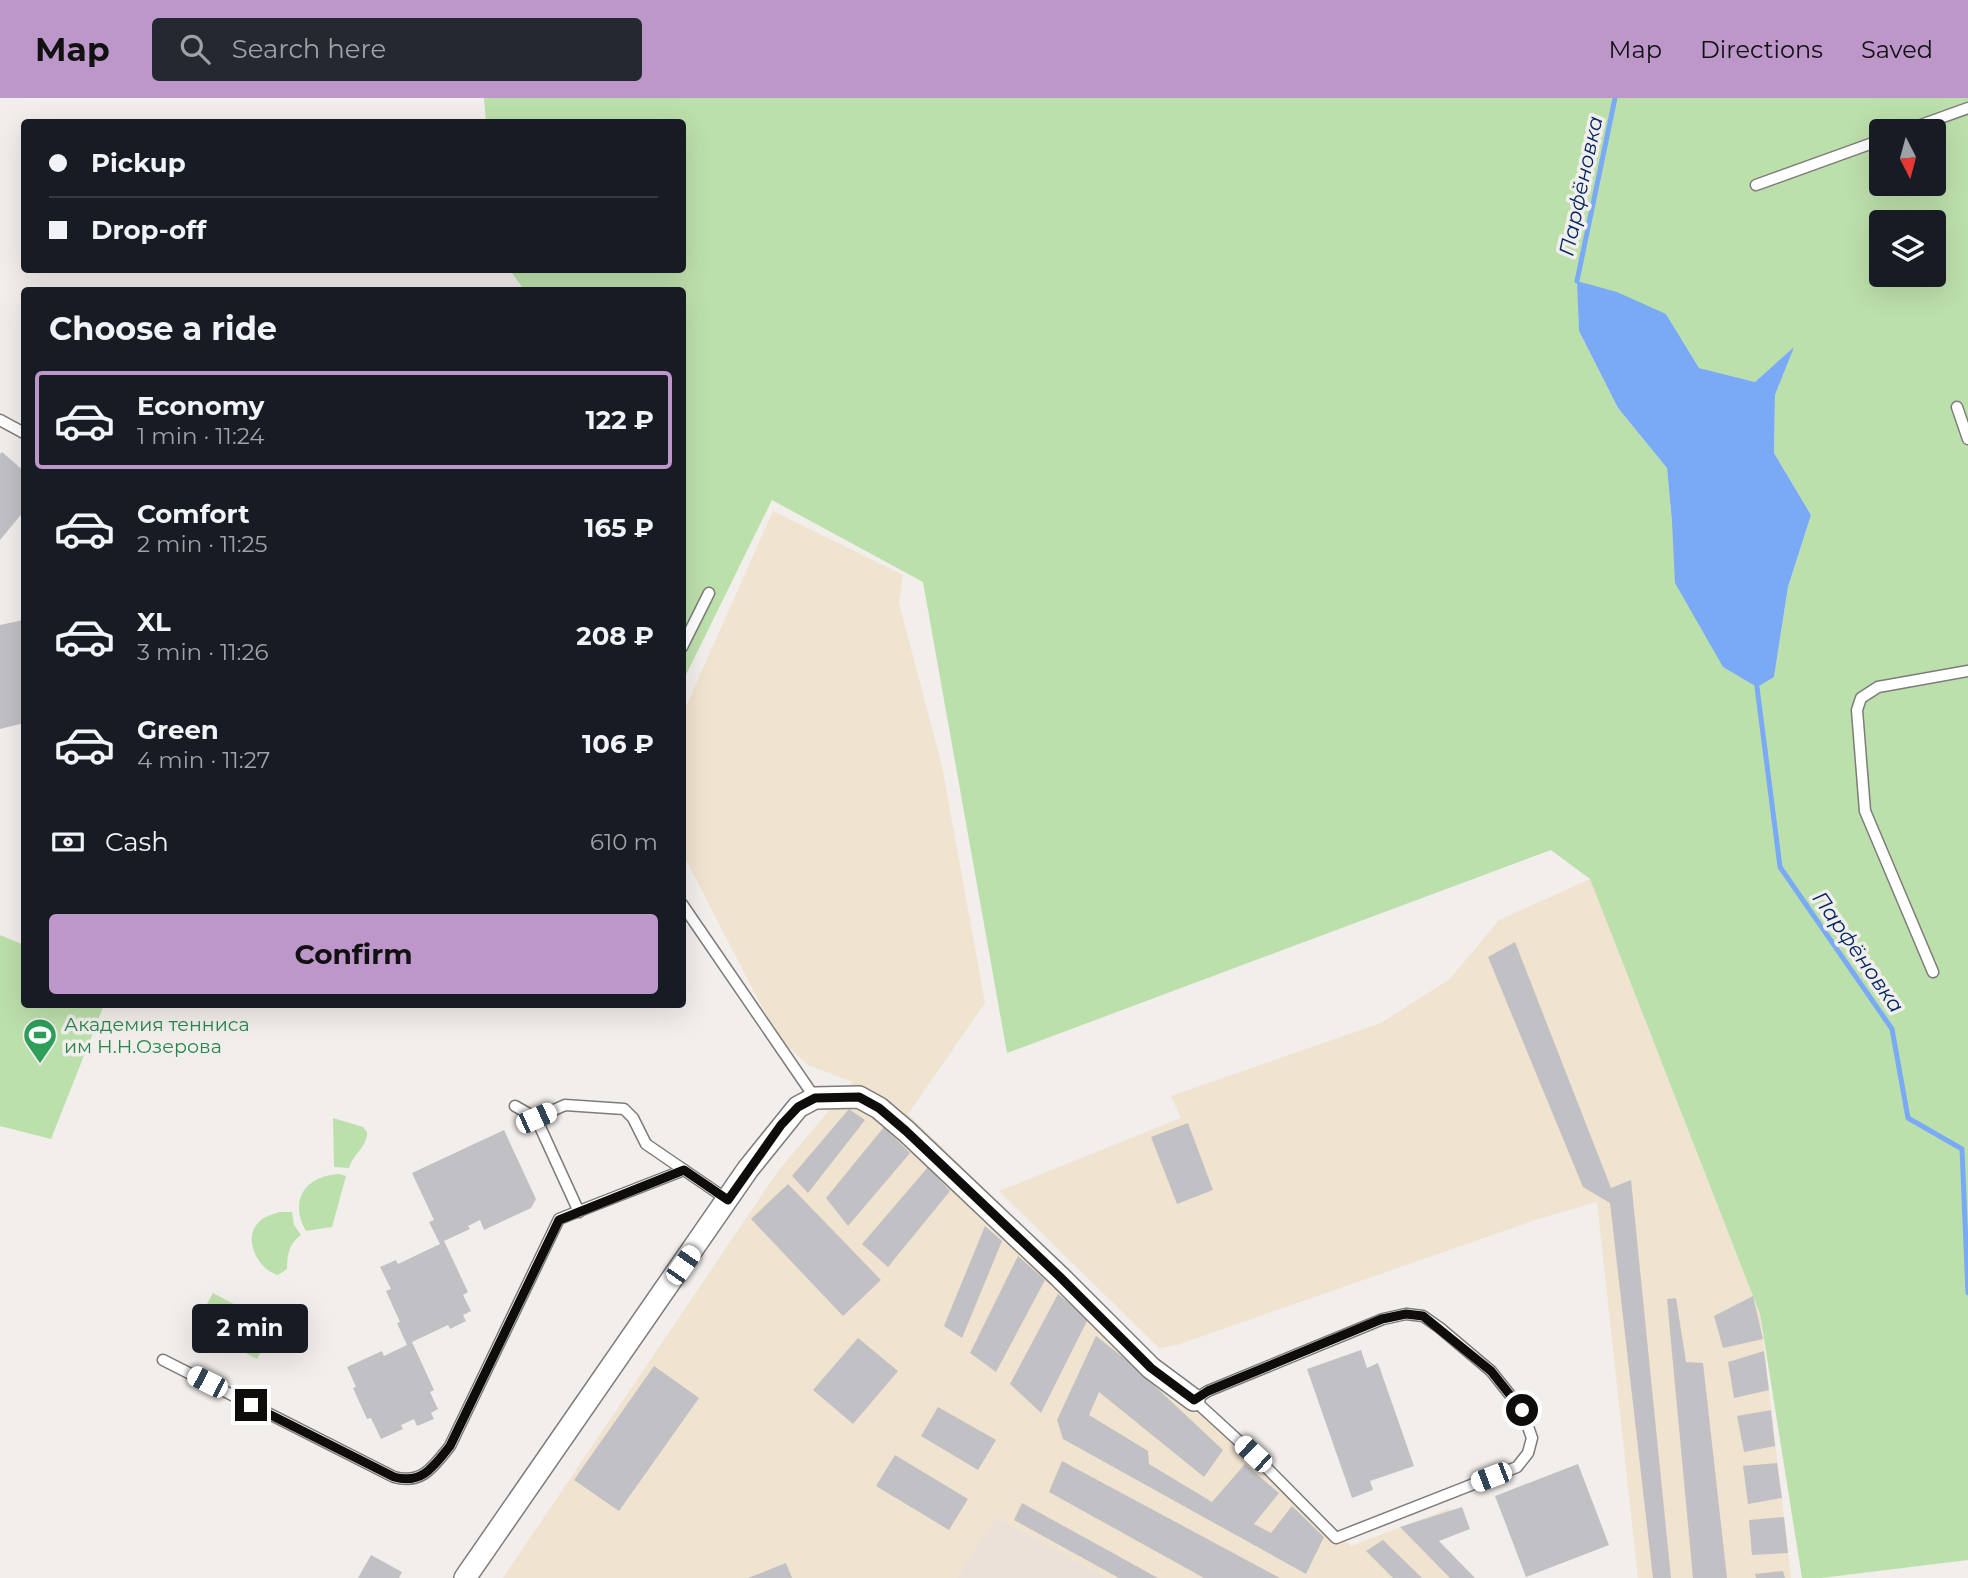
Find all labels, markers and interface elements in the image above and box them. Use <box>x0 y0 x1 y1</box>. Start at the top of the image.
search box <box>152 18 642 81</box>
text: Map <box>35 29 110 69</box>
icon: search <box>176 30 214 68</box>
text: Search here <box>232 33 386 65</box>
text: Map <box>1609 35 1662 64</box>
text: Directions <box>1700 35 1823 64</box>
text: Saved <box>1861 35 1933 64</box>
water label: Парфёновка <box>1553 114 1608 258</box>
north arrow <box>1869 119 1946 196</box>
map controls <box>1869 119 1946 287</box>
text: Pickup <box>91 147 186 179</box>
button: layers <box>1869 210 1946 287</box>
text: Drop-off <box>91 214 206 246</box>
text: Choose a ride <box>49 309 277 348</box>
icon: car <box>53 389 116 452</box>
text: Economy <box>137 390 264 422</box>
text: 122 ₽ <box>586 404 654 436</box>
text: 1 min · 11:24 <box>137 422 265 450</box>
icon: car <box>53 497 116 560</box>
text: Comfort <box>137 498 249 530</box>
text: 165 ₽ <box>584 512 654 544</box>
text: 2 min · 11:25 <box>137 530 268 558</box>
icon: car <box>53 605 116 668</box>
text: XL <box>137 606 171 638</box>
text: 208 ₽ <box>576 620 654 652</box>
text: 3 min · 11:26 <box>137 638 269 666</box>
icon: car <box>53 713 116 776</box>
text: Green <box>137 714 219 746</box>
text: 106 ₽ <box>582 728 654 760</box>
text: 4 min · 11:27 <box>137 746 270 774</box>
icon: cash <box>49 823 87 861</box>
text: Cash <box>105 826 169 858</box>
text: 610 m <box>590 828 658 856</box>
water label: Парфёновка <box>1807 886 1910 1017</box>
button: Confirm <box>49 914 658 994</box>
place label: Академия тенниса им Н.Н.Озерова <box>64 1013 250 1058</box>
sports icon: Академия тенниса им Н.Н.Озерова <box>21 1016 59 1065</box>
car <box>513 1100 560 1136</box>
car <box>663 1242 704 1288</box>
callout: 2 min <box>193 1304 309 1352</box>
text: 2 min <box>216 1314 284 1342</box>
car <box>184 1363 231 1401</box>
route end <box>235 1389 267 1421</box>
route start <box>1506 1394 1538 1426</box>
car <box>1231 1432 1276 1476</box>
car <box>1468 1460 1515 1494</box>

